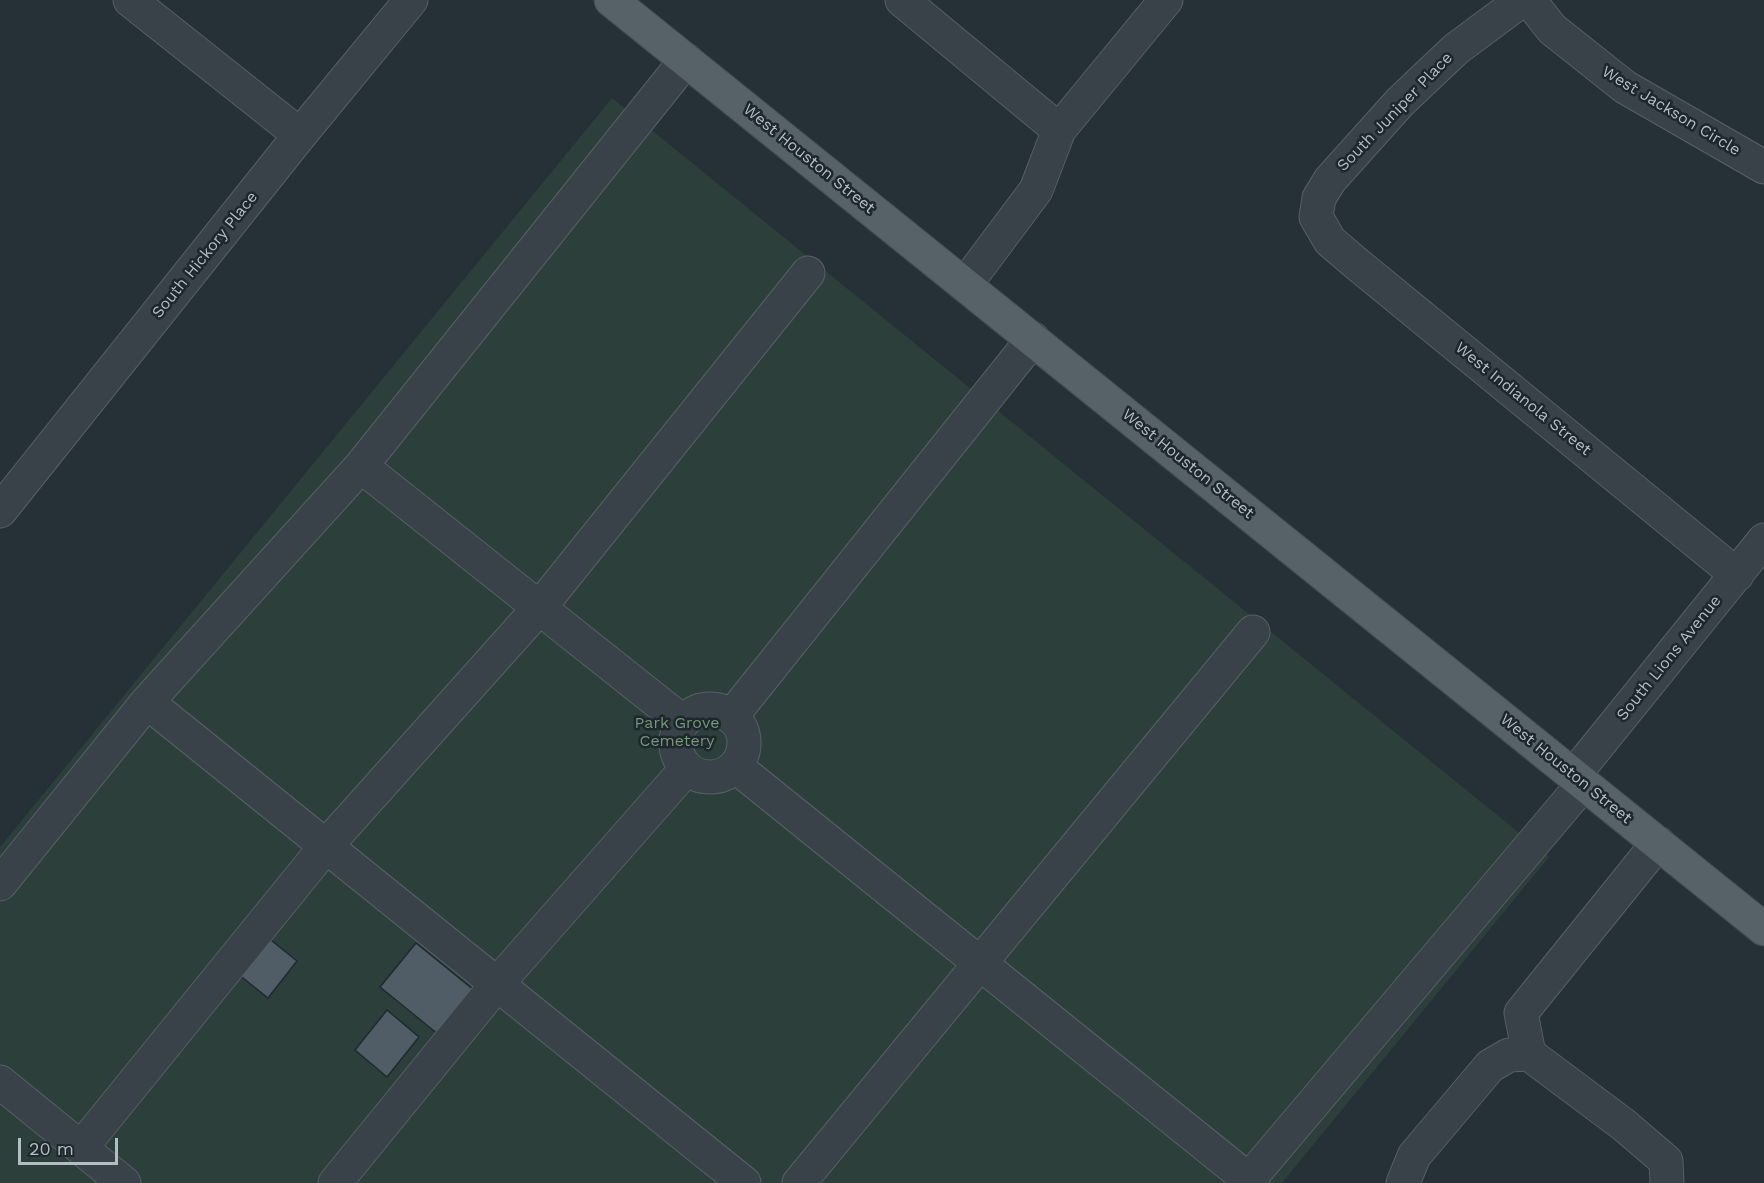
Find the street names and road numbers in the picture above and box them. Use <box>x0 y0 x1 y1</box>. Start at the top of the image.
street label: South Juniper Place <box>1333 49 1457 175</box>
street label: West Jackson Circle <box>1598 62 1744 160</box>
street label: West Houston Street <box>739 100 879 218</box>
street label: South Hickory Place <box>148 188 262 322</box>
street label: West Indianola Street <box>1451 338 1595 460</box>
street label: West Houston Street <box>1118 405 1258 523</box>
street label: South Lions Avenue <box>1613 591 1725 725</box>
street label: West Houston Street <box>1496 710 1636 828</box>

